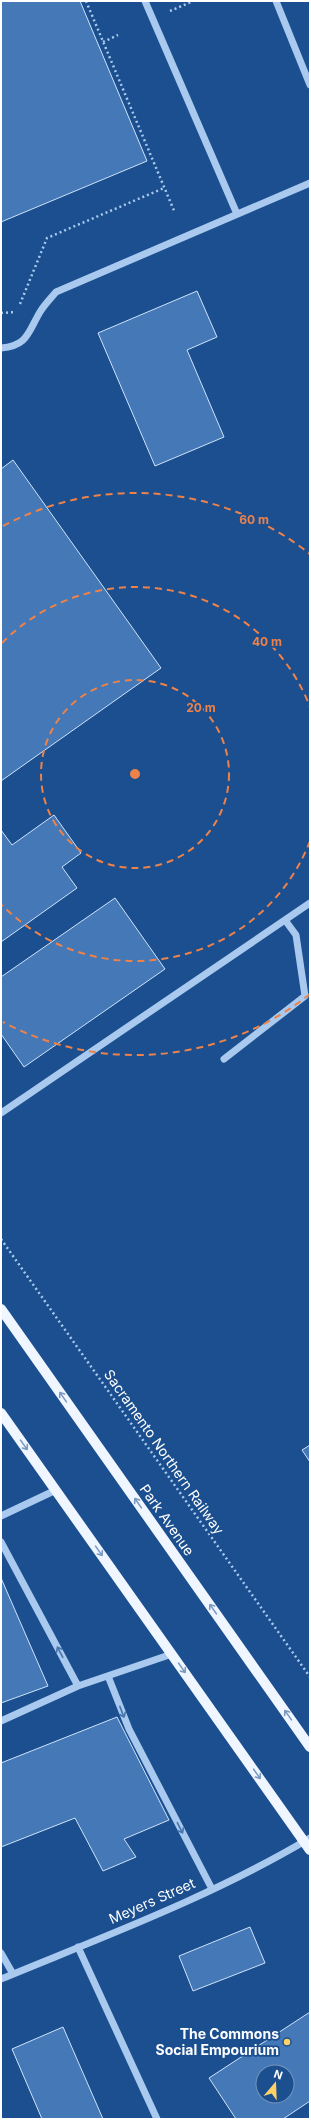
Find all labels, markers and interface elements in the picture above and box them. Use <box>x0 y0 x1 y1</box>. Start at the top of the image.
text: 60 m <box>239 512 269 527</box>
text: 40 m <box>252 634 282 649</box>
text: 20 m <box>186 700 216 715</box>
centre of rings <box>128 767 142 781</box>
street label: Sacramento Northern Railway <box>101 1366 228 1537</box>
one-way arrow <box>59 1391 67 1402</box>
one-way arrow <box>19 1439 28 1450</box>
street label: Park Avenue <box>137 1481 198 1559</box>
one-way arrow <box>134 1498 142 1509</box>
one-way arrow <box>94 1545 103 1556</box>
one-way arrow <box>209 1604 217 1615</box>
one-way arrow <box>56 1646 63 1658</box>
one-way arrow <box>178 1663 186 1674</box>
one-way arrow <box>119 1706 127 1718</box>
one-way arrow <box>283 1710 292 1721</box>
one-way arrow <box>253 1769 261 1780</box>
one-way arrow <box>177 1822 185 1834</box>
street label: Meyers Street <box>106 1874 198 1927</box>
place label: The Commons Social Empourium <box>155 2025 279 2058</box>
marker: The Commons Social Empourium <box>282 2037 292 2047</box>
north arrow <box>255 2064 295 2104</box>
text: N <box>272 2067 285 2083</box>

